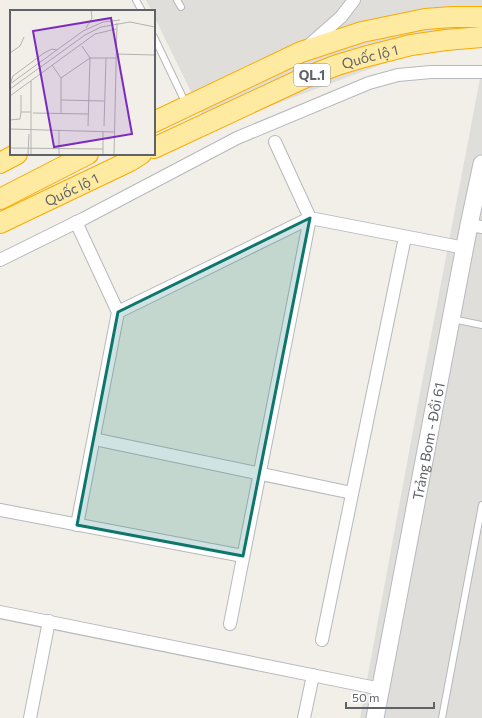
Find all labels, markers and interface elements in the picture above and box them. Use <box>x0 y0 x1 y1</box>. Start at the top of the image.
inset map <box>10 10 155 155</box>
street label: Quốc lộ 1 <box>339 40 400 72</box>
road number: QL.1 <box>294 64 330 86</box>
street label: Quốc lộ 1 <box>42 169 101 209</box>
street label: Trảng Bom - Đồi 61 <box>408 381 447 501</box>
scale bar <box>346 684 434 710</box>
text: 50 m <box>352 690 380 704</box>

